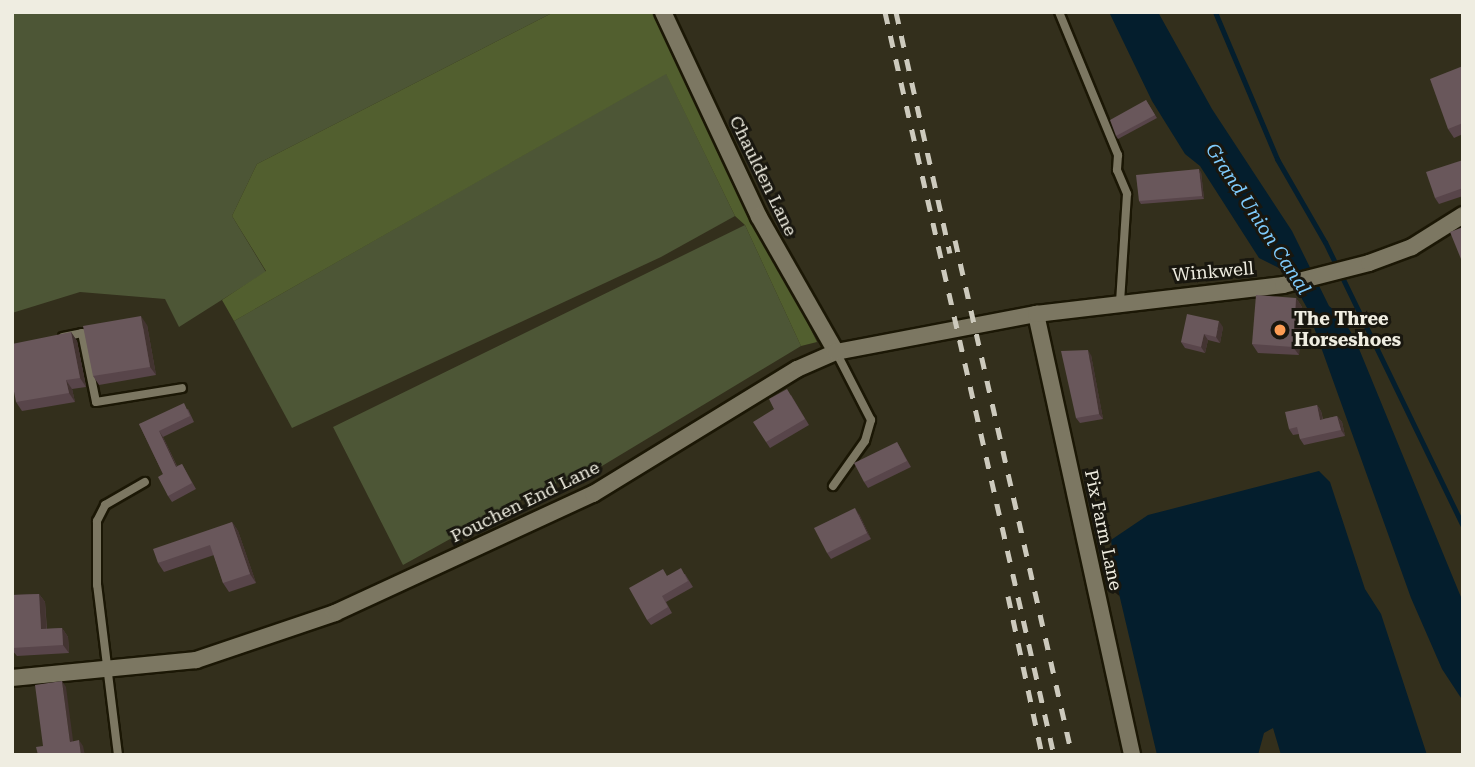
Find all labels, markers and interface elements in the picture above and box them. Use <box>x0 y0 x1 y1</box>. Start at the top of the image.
street label: Chaulden Lane <box>725 112 801 240</box>
water label: Grand Union Canal <box>1201 139 1315 299</box>
street label: Winkwell <box>1171 258 1255 286</box>
place label: The Three Horseshoes <box>1294 309 1401 352</box>
marker: The Three Horseshoes <box>1272 322 1288 338</box>
street label: Pouchen End Lane <box>447 457 603 547</box>
street label: Pix Farm Lane <box>1080 468 1126 592</box>

